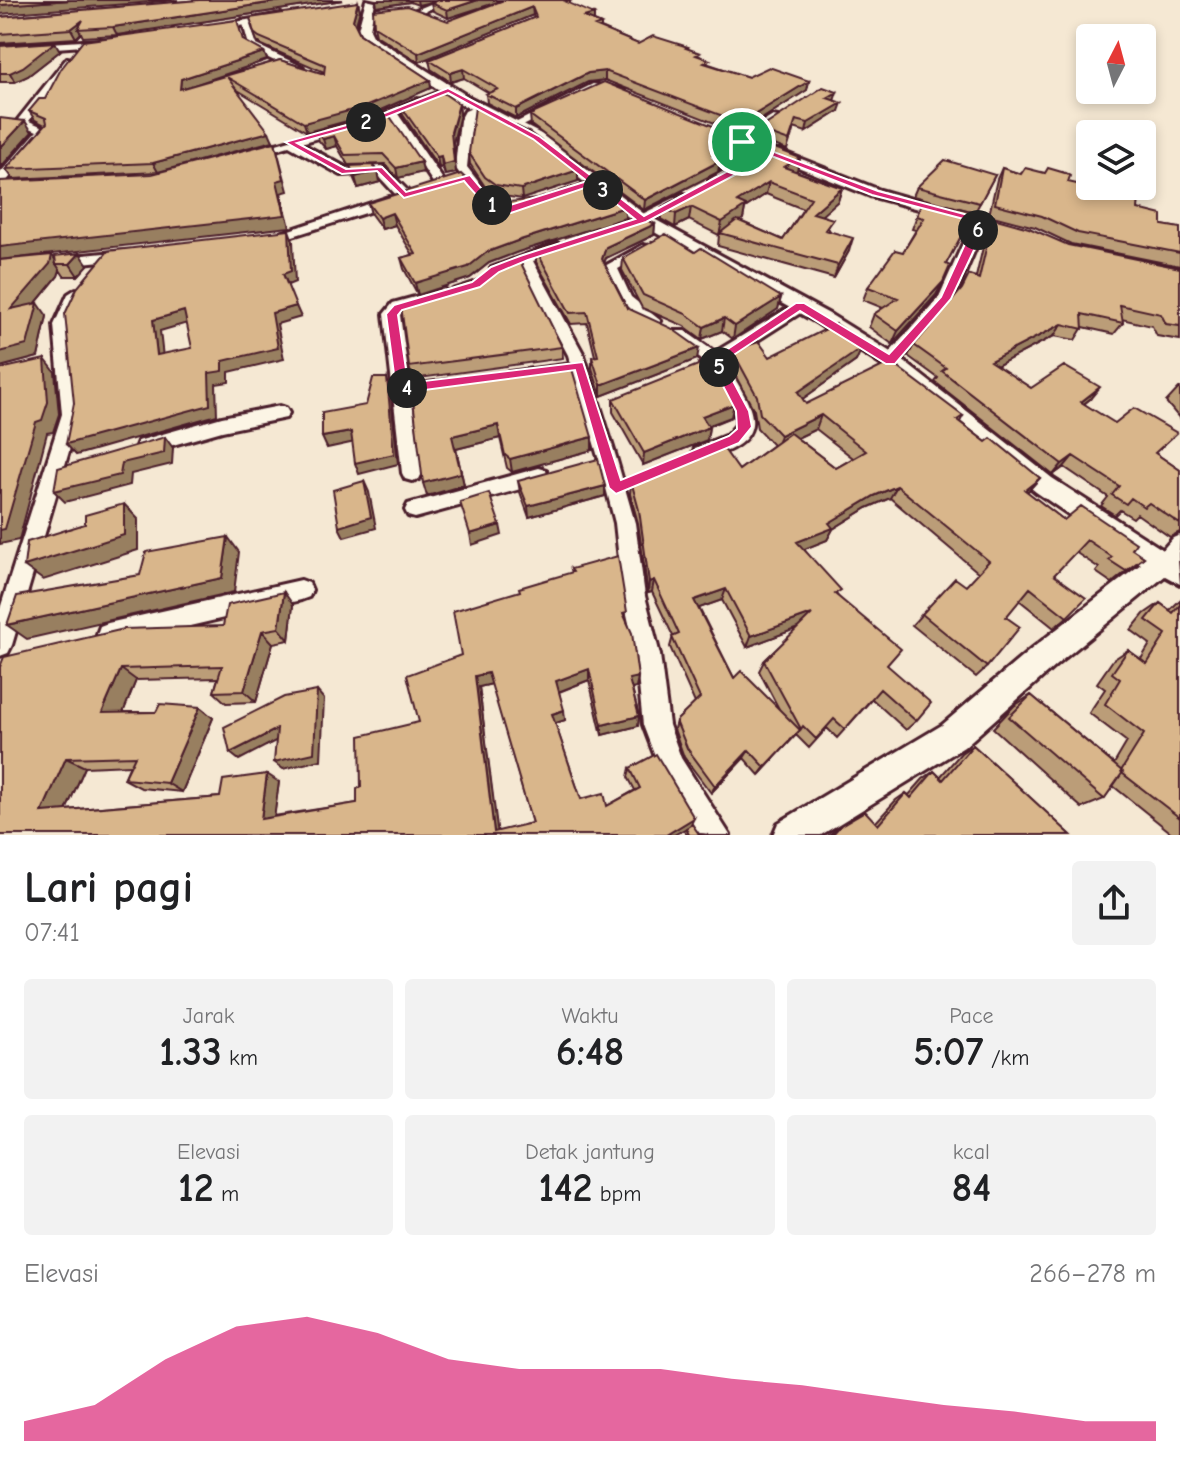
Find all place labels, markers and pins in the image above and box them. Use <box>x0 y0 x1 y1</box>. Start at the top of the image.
pin: 2 <box>346 102 386 142</box>
pin <box>708 108 776 176</box>
pin: 3 <box>583 170 623 210</box>
pin: 1 <box>472 185 512 225</box>
pin: 6 <box>958 210 998 250</box>
pin: 5 <box>699 347 739 387</box>
pin: 4 <box>387 368 427 408</box>

